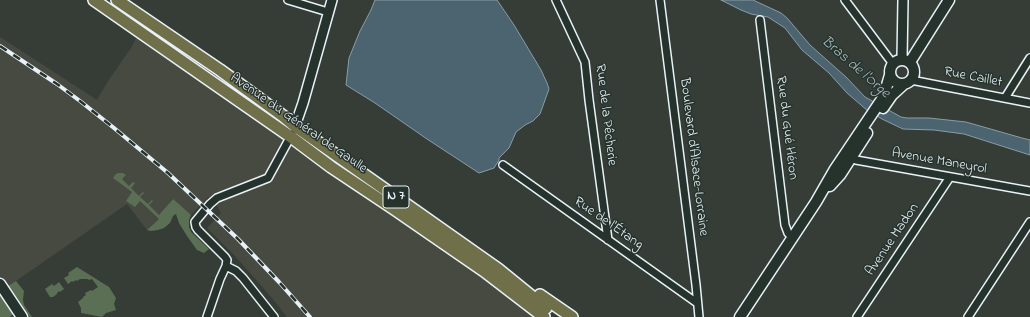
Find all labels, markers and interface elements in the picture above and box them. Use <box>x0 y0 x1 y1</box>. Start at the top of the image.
water label: Bras de l'Orge <box>817 33 893 103</box>
street label: Rue de la Pêcherie <box>590 63 620 167</box>
street label: Rue Caillet <box>942 64 1004 92</box>
street label: Avenue du Général de Gaulle <box>226 70 370 178</box>
street label: Rue du Gué Héron <box>771 75 801 181</box>
street label: Boulevard d'Alsace-Lorraine <box>675 77 711 237</box>
street label: Avenue Maneyrol <box>890 145 988 179</box>
road number: N 7 <box>383 186 409 208</box>
street label: Rue de l'Étang <box>570 194 646 254</box>
street label: Avenue Madon <box>863 201 923 279</box>

